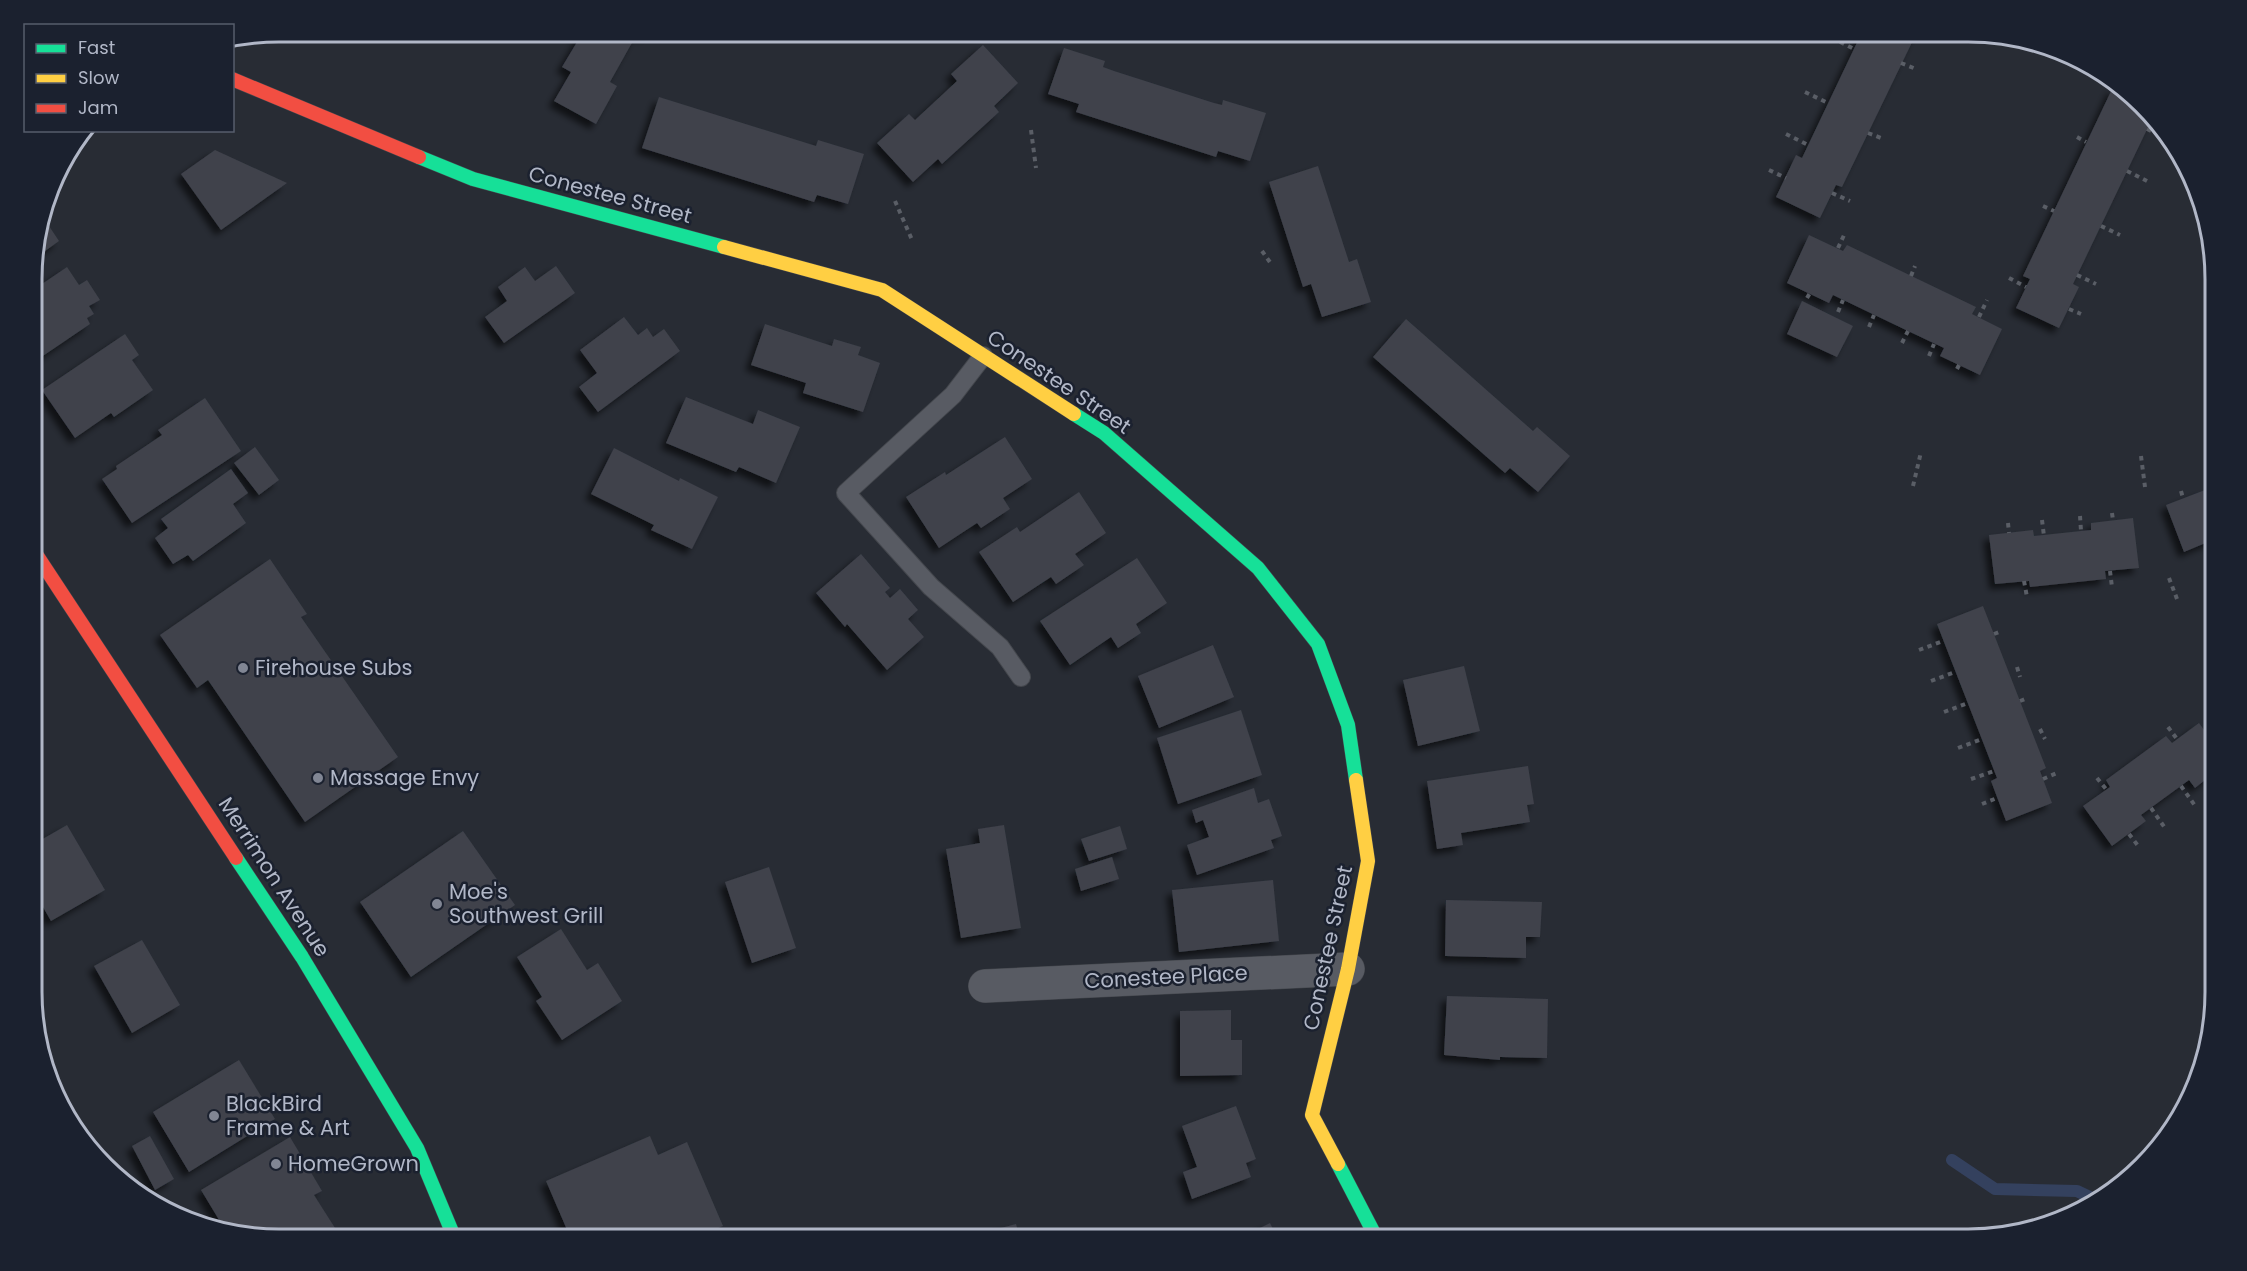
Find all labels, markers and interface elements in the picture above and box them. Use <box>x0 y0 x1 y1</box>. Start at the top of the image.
legend <box>24 24 234 132</box>
text: Fast <box>78 35 115 60</box>
text: Slow <box>78 65 120 90</box>
text: Jam <box>78 95 118 120</box>
street label: Conestee Street <box>525 159 695 230</box>
street label: Conestee Street <box>982 323 1137 441</box>
place label: Firehouse Subs <box>255 653 412 682</box>
marker: Firehouse Subs <box>236 661 250 675</box>
place label: Massage Envy <box>330 763 479 792</box>
marker: Massage Envy <box>311 771 325 785</box>
street label: Merrimon Avenue <box>212 791 337 962</box>
street label: Conestee Street <box>1296 863 1359 1033</box>
place label: Moe's Southwest Grill <box>449 877 603 930</box>
marker: Moe's Southwest Grill <box>430 897 444 911</box>
street label: Conestee Place <box>1083 958 1248 995</box>
place label: BlackBird Frame & Art <box>226 1089 350 1142</box>
marker: BlackBird Frame & Art <box>207 1109 221 1123</box>
place label: HomeGrown <box>288 1149 419 1178</box>
marker: HomeGrown <box>269 1157 283 1171</box>

